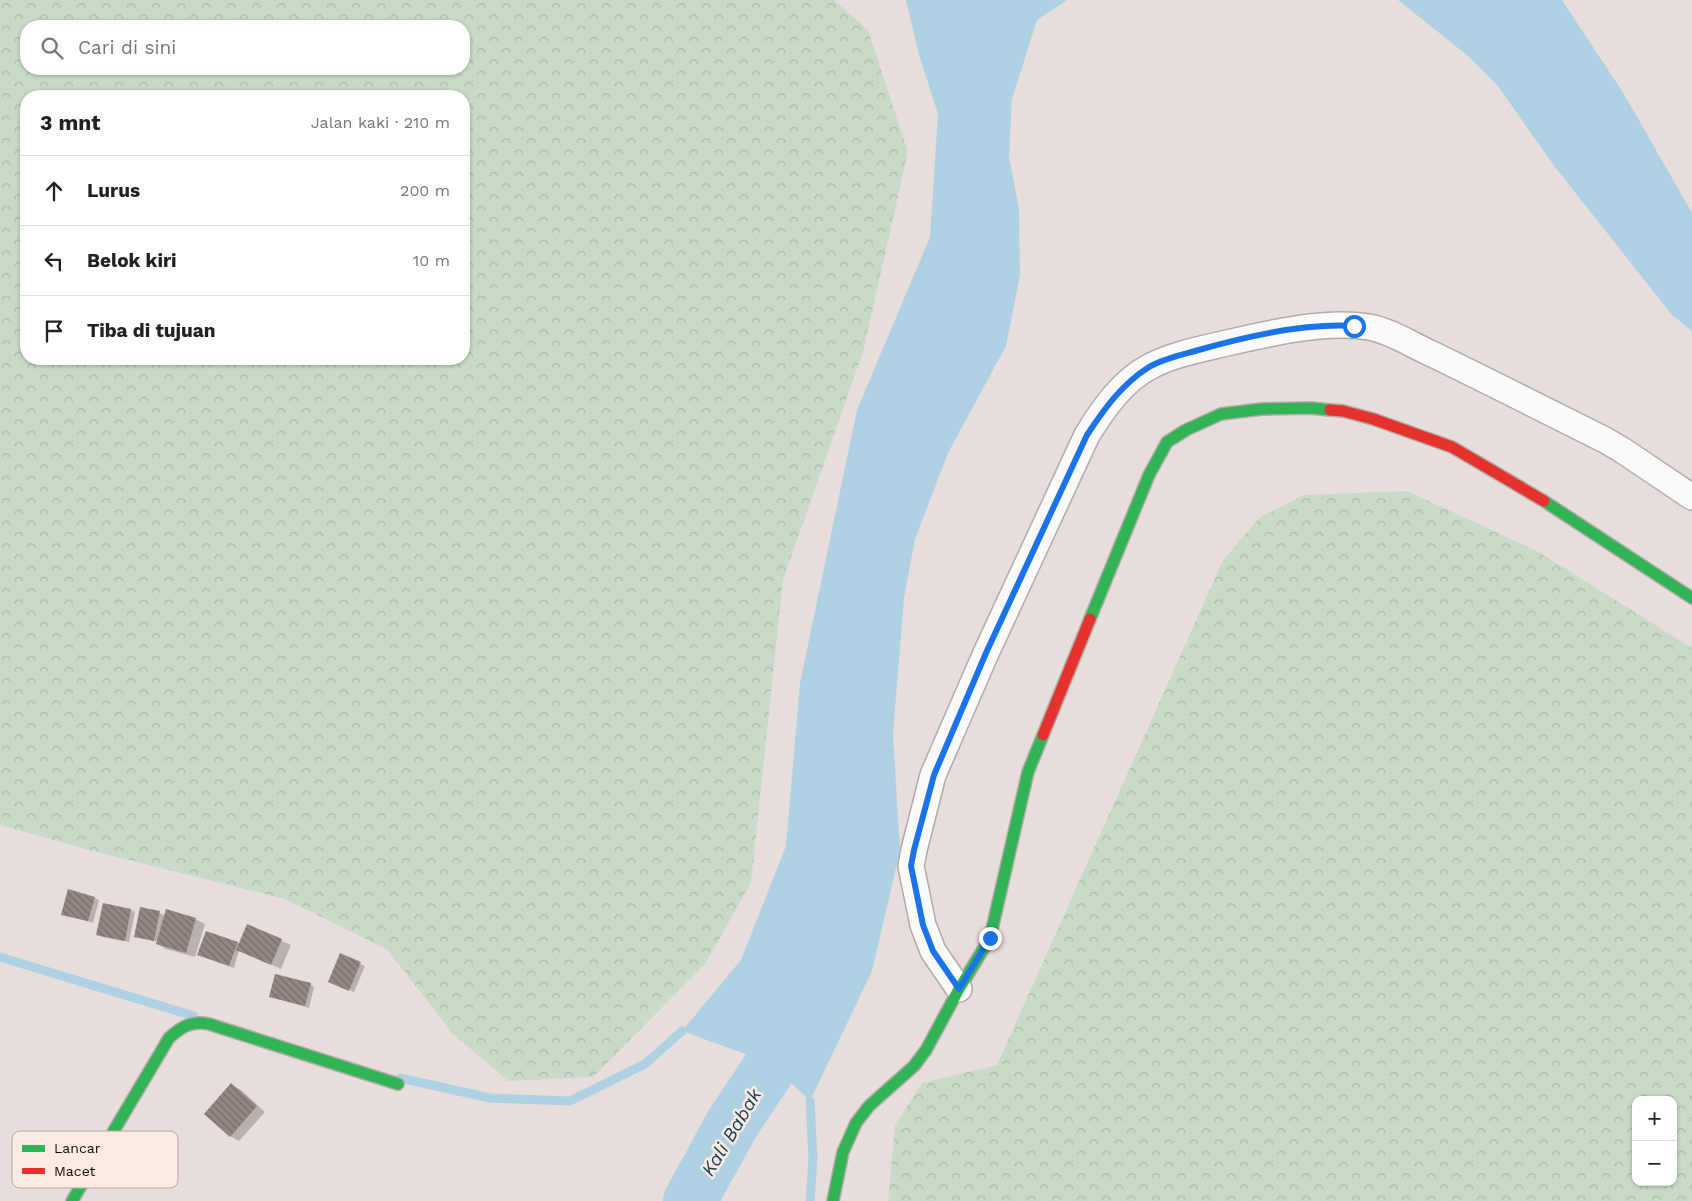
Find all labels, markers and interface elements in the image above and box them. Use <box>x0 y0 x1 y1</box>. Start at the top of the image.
search box <box>20 20 470 75</box>
icon: search <box>38 34 66 62</box>
text: Cari di sini <box>78 36 176 59</box>
text: 3 mnt <box>40 110 100 135</box>
text: Jalan kaki · 210 m <box>311 113 450 132</box>
icon: ahead <box>40 177 68 205</box>
text: Lurus <box>87 179 140 202</box>
text: 200 m <box>400 181 450 200</box>
icon: left <box>40 247 68 275</box>
text: Belok kiri <box>87 249 177 272</box>
text: 10 m <box>413 251 450 270</box>
route start <box>1343 315 1366 338</box>
icon: arrive <box>40 317 68 345</box>
text: Tiba di tujuan <box>87 319 216 342</box>
route end <box>979 927 1002 950</box>
water label: Kali Babak <box>696 1084 767 1180</box>
map controls <box>1632 1096 1677 1186</box>
button: + <box>1632 1096 1677 1141</box>
legend <box>12 1131 178 1188</box>
text: Lancar <box>54 1140 101 1156</box>
button: − <box>1632 1141 1677 1186</box>
text: Macet <box>54 1163 96 1179</box>

